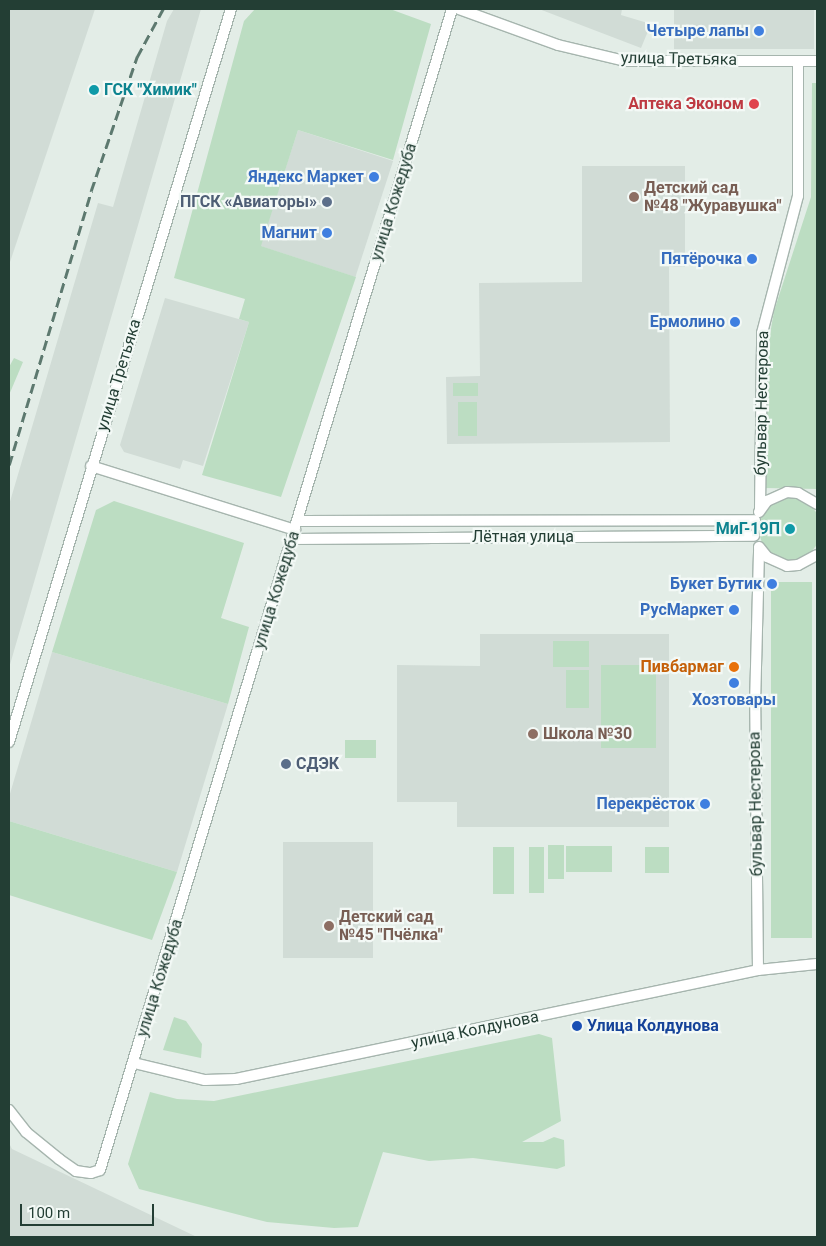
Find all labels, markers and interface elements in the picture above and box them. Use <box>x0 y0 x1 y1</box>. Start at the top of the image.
place label: Четыре лапы <box>646 21 749 41</box>
marker: Четыре лапы <box>753 25 765 37</box>
street label: улица Третьяка <box>621 48 737 70</box>
place label: ГСК "Химик" <box>104 80 197 100</box>
marker: ГСК "Химик" <box>88 84 100 96</box>
place label: Аптека Эконом <box>628 94 744 114</box>
marker: Аптека Эконом <box>748 98 760 110</box>
street label: улица Кожедуба <box>367 141 421 263</box>
place label: Яндекс Маркет <box>248 167 364 187</box>
marker: Яндекс Маркет <box>368 171 380 183</box>
place label: Детский сад №48 "Журавушка" <box>644 178 782 216</box>
marker: Детский сад №48 "Журавушка" <box>628 191 640 203</box>
place label: ПГСК «Авиаторы» <box>180 192 317 212</box>
marker: ПГСК «Авиаторы» <box>321 196 333 208</box>
place label: Магнит <box>261 223 317 243</box>
marker: Магнит <box>321 227 333 239</box>
place label: Пятёрочка <box>661 249 742 269</box>
marker: Пятёрочка <box>746 253 758 265</box>
place label: Ермолино <box>650 312 725 332</box>
street label: улица Третьяка <box>93 316 145 434</box>
marker: Ермолино <box>729 316 741 328</box>
street label: бульвар Нестерова <box>751 331 773 475</box>
place label: МиГ-19П <box>716 519 780 539</box>
marker: МиГ-19П <box>784 523 796 535</box>
street label: Лётная улица <box>472 527 574 547</box>
street label: улица Кожедуба <box>250 529 304 651</box>
place label: Букет Бутик <box>670 574 762 594</box>
marker: Букет Бутик <box>766 578 778 590</box>
place label: РусМаркет <box>640 600 724 620</box>
marker: РусМаркет <box>728 604 740 616</box>
place label: Пивбармаг <box>640 657 724 677</box>
marker: Пивбармаг <box>728 661 740 673</box>
marker: Хозтовары <box>728 677 740 689</box>
place label: Хозтовары <box>692 690 776 710</box>
place label: Школа №30 <box>543 724 632 744</box>
marker: Школа №30 <box>527 728 539 740</box>
street label: бульвар Нестерова <box>745 732 767 876</box>
place label: СДЭК <box>296 754 339 774</box>
marker: СДЭК <box>280 758 292 770</box>
place label: Перекрёсток <box>596 794 695 814</box>
marker: Перекрёсток <box>699 798 711 810</box>
place label: Детский сад №45 "Пчёлка" <box>339 907 443 945</box>
street label: улица Кожедуба <box>133 917 187 1039</box>
marker: Детский сад №45 "Пчёлка" <box>323 920 335 932</box>
street label: улица Колдунова <box>410 1007 540 1053</box>
place label: Улица Колдунова <box>587 1016 719 1036</box>
marker: Улица Колдунова <box>571 1020 583 1032</box>
scale bar <box>22 1194 156 1226</box>
text: 100 m <box>28 1204 70 1222</box>

